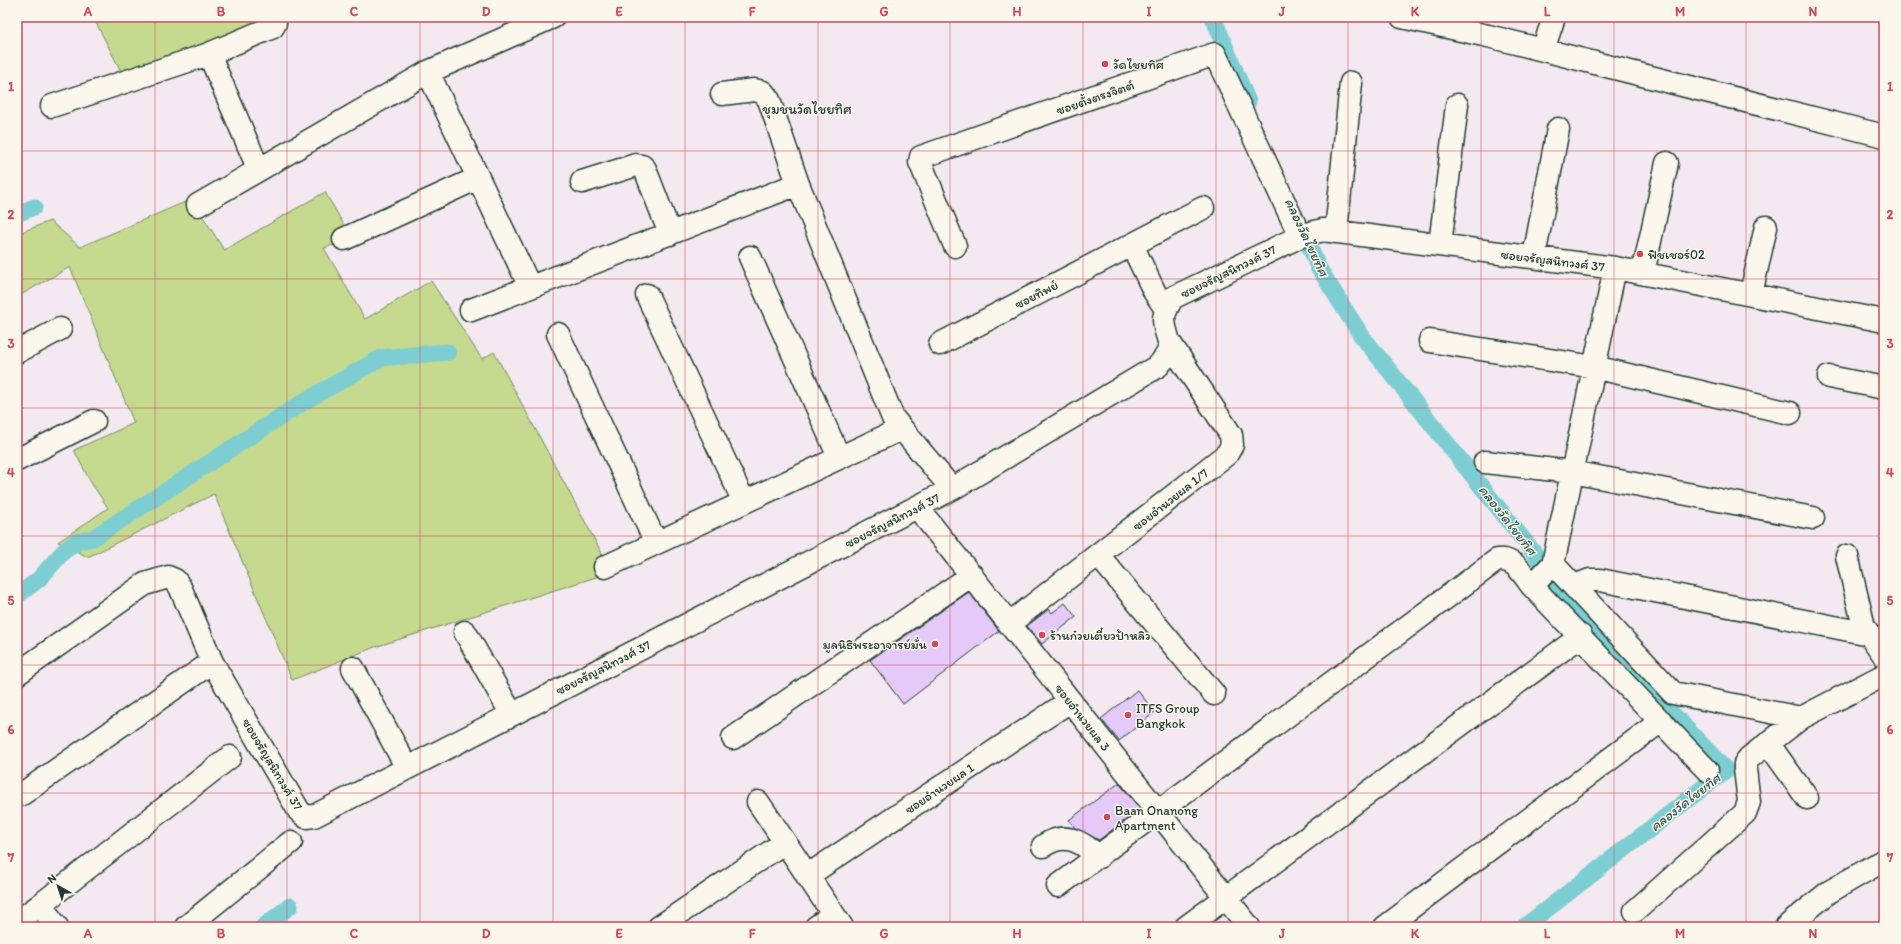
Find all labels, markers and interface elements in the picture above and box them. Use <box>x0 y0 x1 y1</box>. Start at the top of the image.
text: A <box>83 4 93 19</box>
text: B <box>217 4 226 19</box>
text: C <box>350 4 359 19</box>
text: D <box>482 4 491 19</box>
text: E <box>615 4 623 19</box>
text: F <box>749 4 756 19</box>
text: G <box>880 4 889 19</box>
text: H <box>1013 4 1022 19</box>
text: I <box>1147 4 1152 19</box>
text: J <box>1278 4 1286 19</box>
text: K <box>1411 4 1420 19</box>
text: L <box>1544 4 1551 19</box>
text: M <box>1675 4 1685 19</box>
text: N <box>1809 4 1818 19</box>
place label: วัดไชยทิศ <box>1113 57 1164 72</box>
marker: วัดไชยทิศ <box>1100 59 1110 69</box>
street label: ซอยตั้งตรงจิตต์ <box>1054 75 1136 118</box>
text: 1 <box>8 79 14 94</box>
text: 1 <box>1887 79 1893 94</box>
district label: ชุมชนวัดไชยทิศ <box>762 101 852 119</box>
water label: คลองวัดไชยทิศ <box>1281 195 1333 280</box>
text: 2 <box>8 207 15 222</box>
text: 2 <box>1887 207 1894 222</box>
street label: ซอยจรัญสนิทวงศ์ 37 <box>1178 242 1279 301</box>
street label: ซอยจรัญสนิทวงศ์ 37 <box>1500 247 1606 274</box>
place label: ฟิชเชอร์02 <box>1648 247 1705 262</box>
marker: ฟิชเชอร์02 <box>1635 249 1645 259</box>
street label: ซอยทิพย์ <box>1012 277 1060 312</box>
text: 3 <box>7 336 15 351</box>
text: 3 <box>1886 336 1894 351</box>
text: 4 <box>7 465 15 480</box>
street label: ซอยอำนวยผล 1/7 <box>1130 465 1212 534</box>
text: 4 <box>1886 465 1894 480</box>
water label: คลองวัดไชยทิศ <box>1475 482 1541 560</box>
street label: ซอยจรัญสนิทวงศ์ 37 <box>842 490 943 551</box>
text: 5 <box>8 593 15 608</box>
text: 5 <box>1887 593 1894 608</box>
place label: ร้านก๋วยเตี๋ยวป้าหลิว <box>1050 627 1150 643</box>
marker: ร้านก๋วยเตี๋ยวป้าหลิว <box>1037 630 1047 640</box>
place label: มูลนิธิพระอาจารย์มั่น <box>823 636 928 653</box>
street label: ซอยจรัญสนิทวงศ์ 37 <box>553 637 654 698</box>
marker: มูลนิธิพระอาจารย์มั่น <box>930 639 940 649</box>
street label: ซอยอำนวยผล 3 <box>1052 681 1113 754</box>
place label: ITFS Group Bangkok <box>1136 701 1199 731</box>
marker: ITFS Group Bangkok <box>1123 710 1133 720</box>
street label: ซอยจรัญสนิทวงศ์ 37 <box>239 716 306 813</box>
text: 6 <box>8 722 15 737</box>
text: 6 <box>1887 722 1894 737</box>
street label: ซอยอำนวยผล 1 <box>902 760 977 817</box>
water label: คลองวัดไชยทิศ <box>1647 769 1725 835</box>
place label: Baan Onanong Apartment <box>1115 803 1198 833</box>
marker: Baan Onanong Apartment <box>1102 812 1112 822</box>
text: 7 <box>7 850 15 865</box>
text: 7 <box>1886 850 1894 865</box>
north arrow <box>38 866 78 906</box>
text: N <box>45 871 59 886</box>
text: A <box>83 926 93 941</box>
text: B <box>217 926 226 941</box>
text: C <box>350 926 359 941</box>
text: D <box>482 926 491 941</box>
text: E <box>615 926 623 941</box>
text: F <box>749 926 756 941</box>
text: G <box>880 926 889 941</box>
text: H <box>1013 926 1022 941</box>
text: I <box>1147 926 1152 941</box>
text: J <box>1278 926 1286 941</box>
text: K <box>1411 926 1420 941</box>
text: L <box>1544 926 1551 941</box>
text: M <box>1675 926 1685 941</box>
text: N <box>1809 926 1818 941</box>

